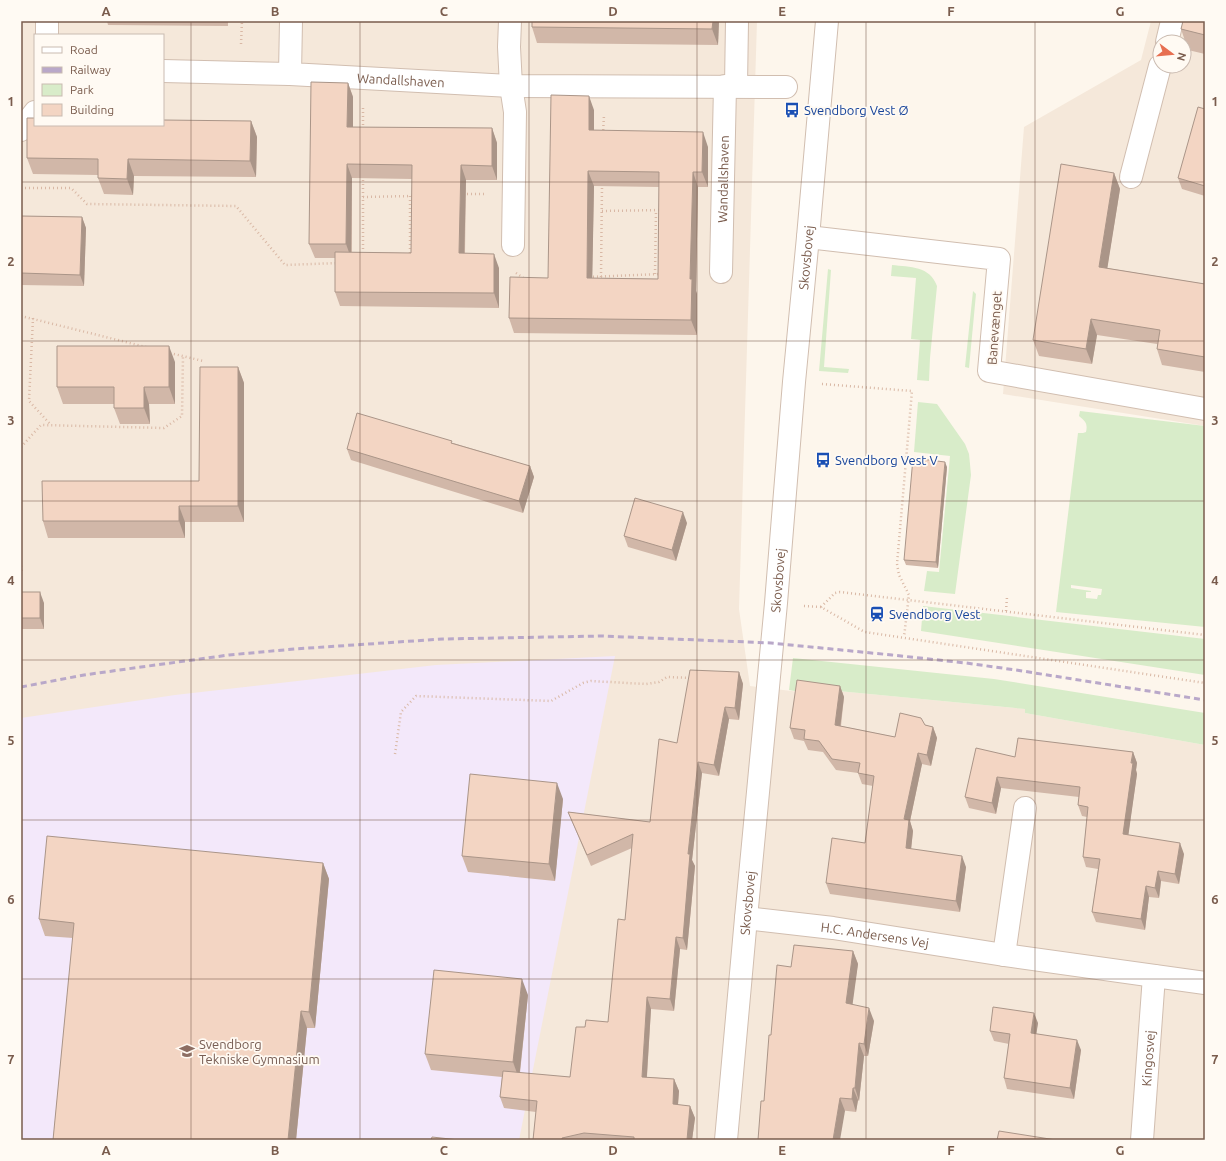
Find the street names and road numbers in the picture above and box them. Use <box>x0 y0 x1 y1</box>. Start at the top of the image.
street label: Wandallshaven <box>357 71 445 89</box>
street label: Wandallshaven <box>715 135 731 223</box>
street label: Skovsbovej <box>796 225 816 290</box>
street label: Banevænget <box>984 291 1004 365</box>
street label: Skovsbovej <box>768 548 787 613</box>
street label: Skovsbovej <box>737 870 757 936</box>
street label: H.C. Andersens Vej <box>820 920 930 950</box>
street label: Kingosvej <box>1139 1030 1157 1087</box>

